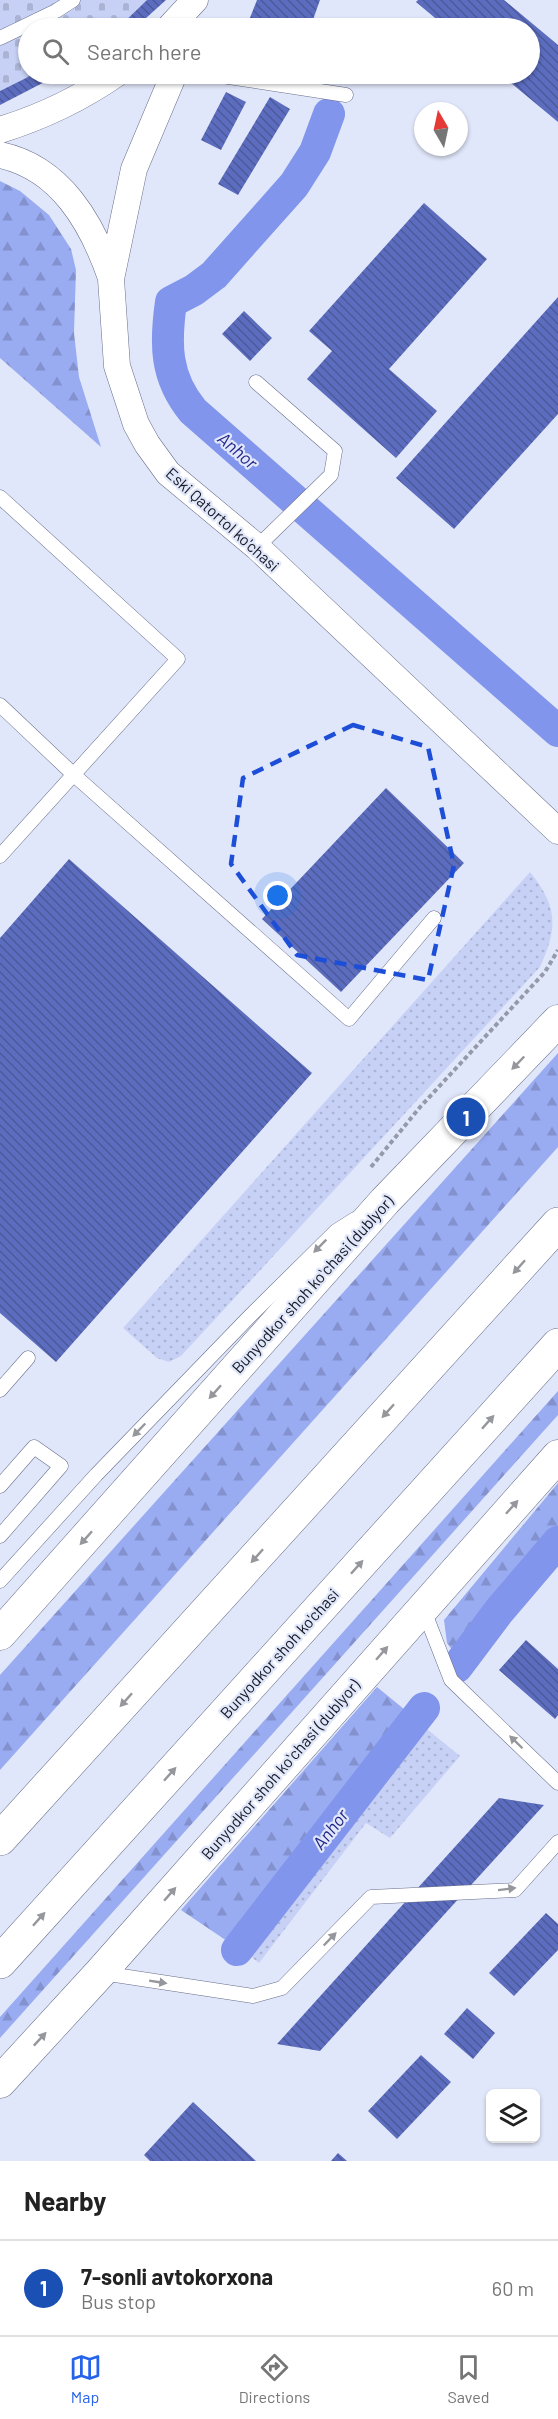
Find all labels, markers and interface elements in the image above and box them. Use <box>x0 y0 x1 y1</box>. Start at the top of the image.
search box <box>18 18 540 84</box>
icon: search <box>39 35 72 68</box>
text: Search here <box>87 38 201 64</box>
north arrow <box>414 102 468 156</box>
water label: Anhor <box>214 427 263 474</box>
street label: Eski Qatortol ko'chasi <box>162 463 284 575</box>
your location <box>263 881 292 910</box>
one-way arrow <box>511 1055 525 1069</box>
pin: 1 <box>446 1094 486 1140</box>
street label: Bunyodkor shoh koʻchasi (dublyor) <box>227 1191 397 1377</box>
one-way arrow <box>314 1239 328 1253</box>
one-way arrow <box>513 1259 526 1274</box>
one-way arrow <box>209 1384 222 1399</box>
one-way arrow <box>382 1403 395 1418</box>
one-way arrow <box>481 1415 495 1430</box>
one-way arrow <box>132 1423 146 1438</box>
one-way arrow <box>505 1500 519 1515</box>
one-way arrow <box>80 1530 93 1545</box>
one-way arrow <box>251 1548 264 1563</box>
one-way arrow <box>350 1560 363 1575</box>
street label: Bunyodkor shoh ko'chasi <box>216 1584 342 1722</box>
one-way arrow <box>375 1646 388 1661</box>
street label: Bunyodkor shoh koʻchasi (dublyor) <box>197 1675 364 1863</box>
one-way arrow <box>119 1693 133 1708</box>
one-way arrow <box>510 1736 524 1750</box>
one-way arrow <box>163 1767 176 1782</box>
water label: Anhor <box>307 1804 353 1854</box>
one-way arrow <box>497 1885 516 1894</box>
one-way arrow <box>163 1887 176 1902</box>
one-way arrow <box>32 1912 45 1927</box>
one-way arrow <box>323 1931 337 1946</box>
one-way arrow <box>149 1977 168 1986</box>
one-way arrow <box>32 2032 46 2046</box>
map controls <box>486 2089 540 2143</box>
button: layers <box>486 2089 540 2143</box>
text: Nearby <box>24 2185 106 2216</box>
text: 7-sonli avtokorxona <box>81 2263 273 2289</box>
text: 1 <box>40 2276 47 2300</box>
text: 60 m <box>492 2276 534 2300</box>
text: Bus stop <box>81 2289 156 2313</box>
tab: Map <box>69 2351 102 2406</box>
tab: Directions <box>239 2351 310 2406</box>
tab: Saved <box>447 2351 489 2406</box>

